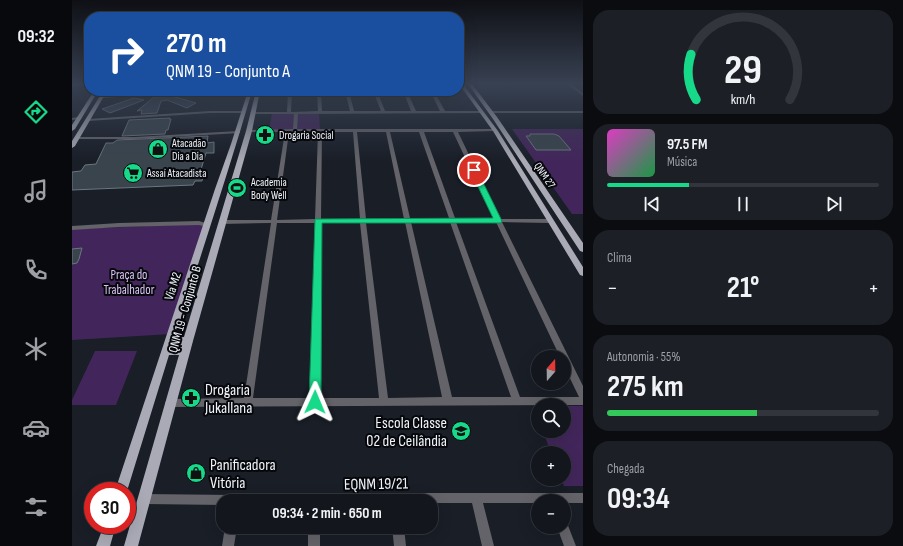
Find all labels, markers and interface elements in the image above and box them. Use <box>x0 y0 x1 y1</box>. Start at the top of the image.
text: 09:32 <box>17 26 55 47</box>
text: 270 m <box>166 27 227 60</box>
icon: right <box>100 28 152 80</box>
text: 29 <box>724 46 762 95</box>
text: QNM 19 - Conjunto A <box>166 61 290 82</box>
text: km/h <box>731 91 755 108</box>
icon: directions <box>22 98 50 126</box>
pharmacy icon: Drogaria Social <box>254 124 276 146</box>
place label: Drogaria Social <box>279 129 334 142</box>
text: 97.5 FM <box>667 135 707 154</box>
place label: Atacadão Dia a Dia <box>171 137 207 163</box>
shop icon: Atacadão Dia a Dia <box>147 138 169 160</box>
pin <box>457 153 491 187</box>
text: Música <box>667 154 697 170</box>
icon: arrive <box>463 159 485 181</box>
street label: QNM 27 <box>531 160 558 191</box>
supermarket icon: Assaí Atacadista <box>122 162 144 184</box>
place label: Assaí Atacadista <box>146 167 206 180</box>
place label: Academia Body Well <box>250 176 287 202</box>
icon: music <box>22 177 50 205</box>
sports icon: Academia Body Well <box>226 177 248 199</box>
icon: previous <box>641 193 663 215</box>
icon: pause <box>732 193 754 215</box>
icon: next <box>823 193 845 215</box>
text: Clima <box>607 250 632 266</box>
icon: phone <box>22 256 50 284</box>
street label: QNM 19 - Conjunto B <box>165 264 205 355</box>
park label: Praça do Trabalhador <box>104 267 155 298</box>
street label: Via M2 <box>161 270 185 302</box>
text: 21° <box>727 270 759 306</box>
text: − <box>607 275 618 302</box>
text: + <box>868 275 879 302</box>
icon: climate <box>22 335 50 363</box>
text: Autonomia · 55% <box>607 349 681 365</box>
north arrow <box>531 350 571 390</box>
map controls <box>531 350 571 534</box>
text: 275 km <box>607 369 684 405</box>
place label: Drogaria Jukallana <box>204 381 252 418</box>
position arrow <box>294 381 336 423</box>
pharmacy icon: Drogaria Jukallana <box>180 387 202 409</box>
button: search <box>531 398 571 438</box>
icon: car <box>22 414 50 442</box>
place label: Escola Classe 02 de Ceilândia <box>366 414 447 451</box>
school or university icon: Escola Classe 02 de Ceilândia <box>450 420 472 442</box>
button: + <box>531 446 571 486</box>
place label: Panificadora Vitória <box>210 456 276 493</box>
text: Chegada <box>607 461 645 477</box>
shop icon: Panificadora Vitória <box>185 462 207 484</box>
street label: EQNM 19/21 <box>344 474 409 495</box>
text: 09:34 <box>607 481 670 517</box>
speed limit sign: 30 <box>84 482 136 534</box>
icon: filters <box>22 493 50 521</box>
button: − <box>531 494 571 534</box>
text: 09:34 · 2 min · 650 m <box>272 504 382 523</box>

